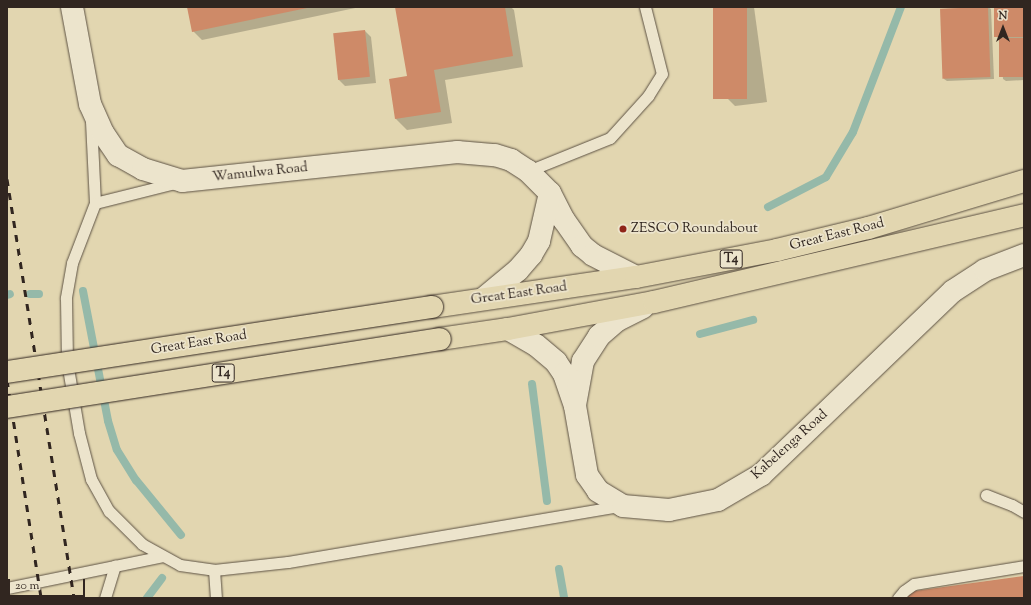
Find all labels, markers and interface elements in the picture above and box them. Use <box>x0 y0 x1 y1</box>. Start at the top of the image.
north arrow <box>983 8 1023 48</box>
text: N <box>999 8 1007 24</box>
street label: Wamulwa Road <box>211 160 309 186</box>
street label: Great East Road <box>788 215 886 255</box>
place label: ZESCO Roundabout <box>631 221 758 237</box>
marker: ZESCO Roundabout <box>618 224 628 234</box>
road number: T4 <box>719 248 743 270</box>
street label: Great East Road <box>470 279 568 309</box>
street label: Great East Road <box>150 327 248 359</box>
road number: T4 <box>211 362 235 384</box>
street label: Kabelenga Road <box>748 406 832 484</box>
scale bar <box>10 571 87 597</box>
text: 20 m <box>15 577 39 595</box>

